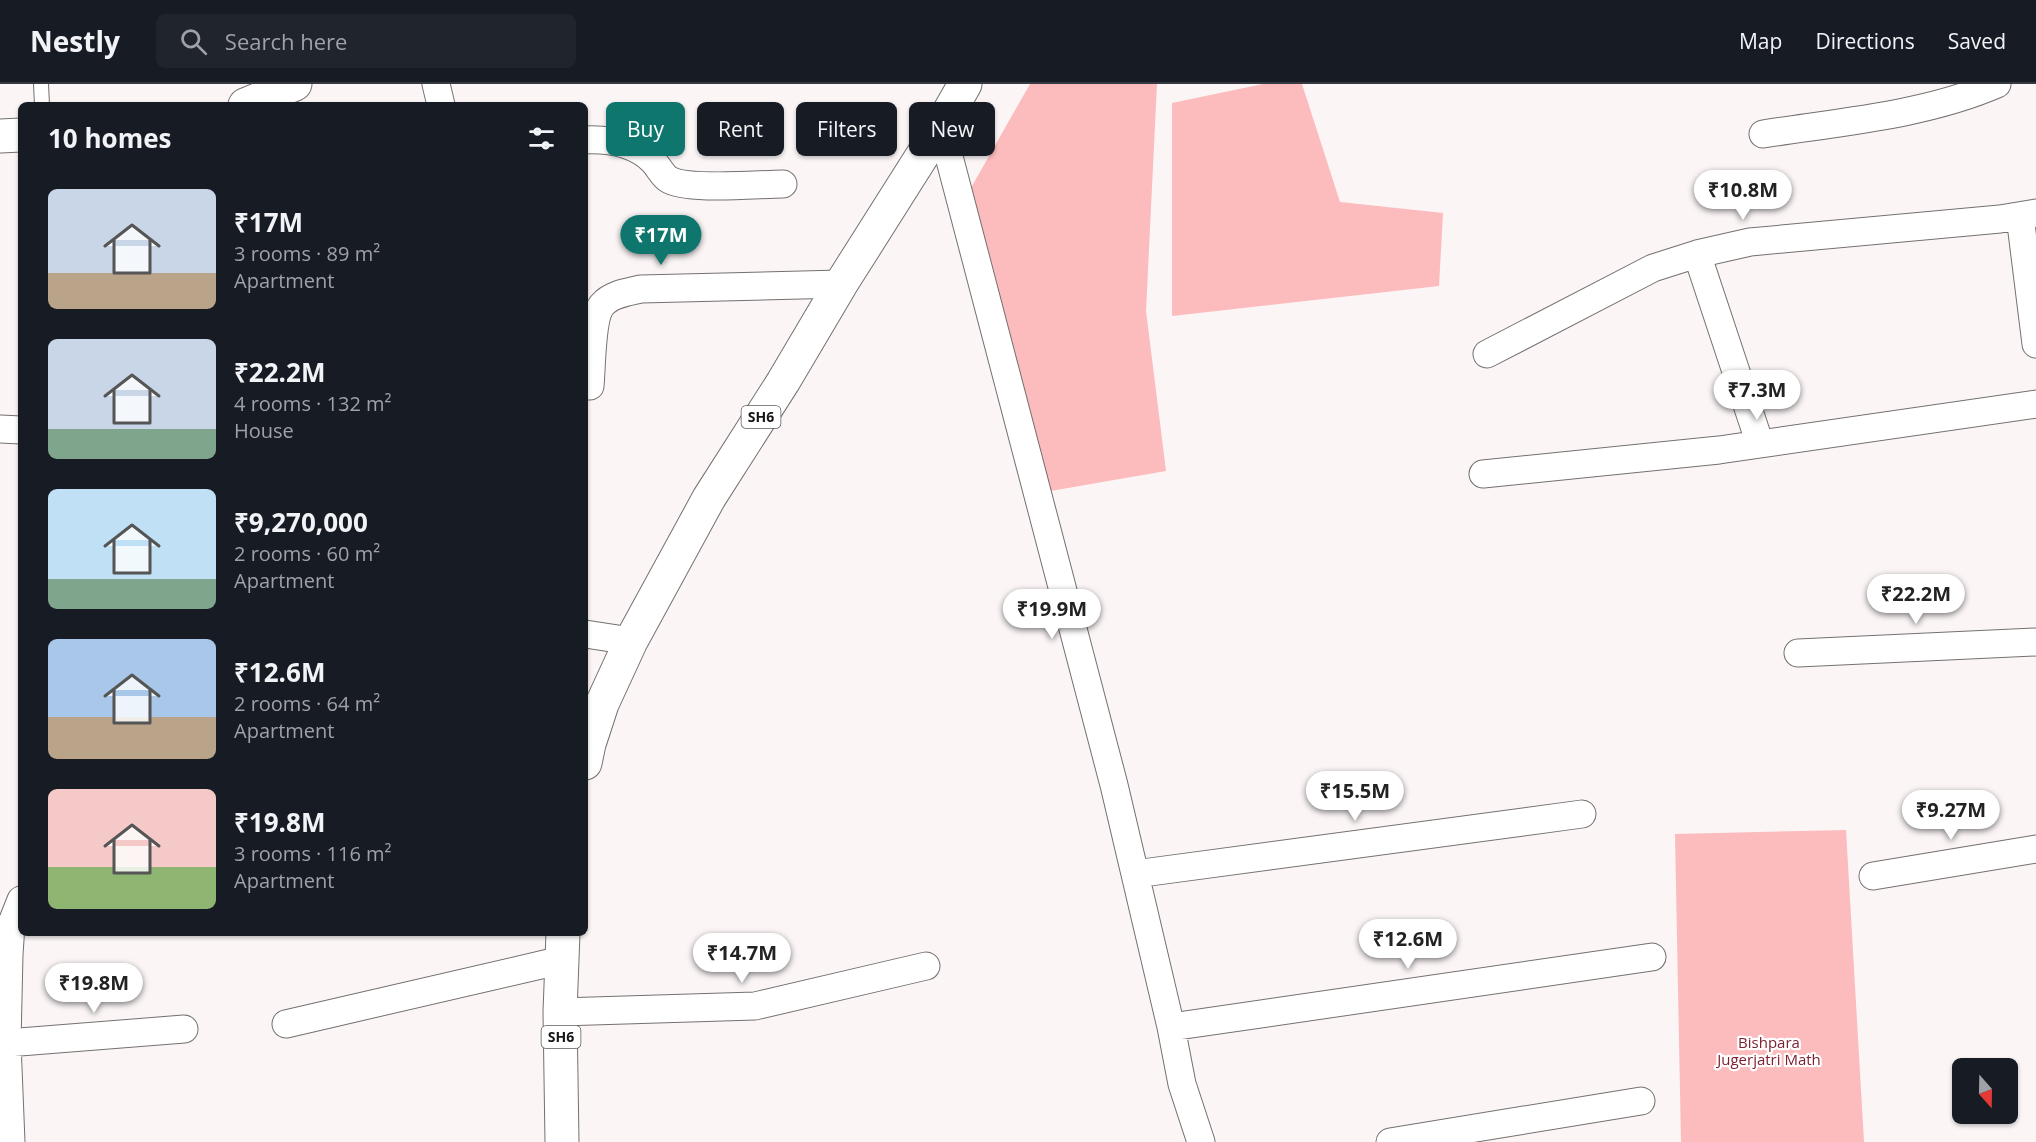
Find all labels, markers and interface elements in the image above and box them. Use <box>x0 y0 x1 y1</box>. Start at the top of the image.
search box <box>156 14 576 68</box>
text: Nestly <box>30 22 120 60</box>
icon: search <box>177 25 210 58</box>
text: Search here <box>225 26 347 56</box>
text: Map <box>1739 27 1782 55</box>
text: Directions <box>1815 27 1915 55</box>
text: Saved <box>1948 27 2006 55</box>
chip: Buy <box>606 102 685 156</box>
chip: Rent <box>697 102 784 156</box>
chip: Filters <box>796 102 897 156</box>
chip: New <box>909 102 995 156</box>
text: 10 homes <box>48 120 172 156</box>
icon: filters <box>525 122 558 155</box>
pin: ₹10.8M <box>1694 170 1792 221</box>
text: ₹10.8M <box>1708 176 1778 203</box>
text: ₹17M <box>234 204 303 240</box>
icon: home <box>96 213 168 285</box>
pin: ₹17M <box>625 215 697 266</box>
text: ₹17M <box>634 221 688 248</box>
text: 3 rooms · 89 m² <box>234 240 380 267</box>
text: Apartment <box>234 267 334 294</box>
text: ₹22.2M <box>234 354 325 390</box>
icon: home <box>96 363 168 435</box>
pin: ₹7.3M <box>1715 370 1799 421</box>
text: ₹7.3M <box>1728 376 1786 403</box>
text: 4 rooms · 132 m² <box>234 390 392 417</box>
road number: SH6 <box>742 406 780 428</box>
text: House <box>234 417 294 444</box>
text: ₹9,270,000 <box>234 504 368 540</box>
icon: home <box>96 513 168 585</box>
text: 2 rooms · 60 m² <box>234 540 380 567</box>
text: Apartment <box>234 567 334 594</box>
pin: ₹22.2M <box>1867 574 1965 625</box>
text: ₹22.2M <box>1881 580 1951 607</box>
pin: ₹19.9M <box>1003 589 1101 640</box>
text: ₹19.9M <box>1017 595 1087 622</box>
text: ₹12.6M <box>234 654 325 690</box>
icon: home <box>96 663 168 735</box>
text: 2 rooms · 64 m² <box>234 690 380 717</box>
text: Apartment <box>234 717 334 744</box>
pin: ₹15.5M <box>1306 771 1404 822</box>
text: ₹15.5M <box>1320 777 1390 804</box>
pin: ₹9.27M <box>1902 790 2000 841</box>
text: ₹9.27M <box>1916 796 1986 823</box>
text: ₹19.8M <box>234 804 325 840</box>
icon: home <box>96 813 168 885</box>
text: 3 rooms · 116 m² <box>234 840 392 867</box>
text: Apartment <box>234 867 334 894</box>
pin: ₹12.6M <box>1359 919 1457 970</box>
text: ₹12.6M <box>1373 925 1443 952</box>
pin: ₹14.7M <box>693 933 791 984</box>
text: ₹14.7M <box>707 939 777 966</box>
pin: ₹19.8M <box>45 963 143 1014</box>
text: ₹19.8M <box>59 969 129 996</box>
road number: SH6 <box>542 1026 580 1048</box>
park label: Bishpara Jugerjatri Math <box>1715 1032 1821 1069</box>
north arrow <box>1952 1058 2018 1124</box>
map controls <box>1952 1058 2018 1124</box>

